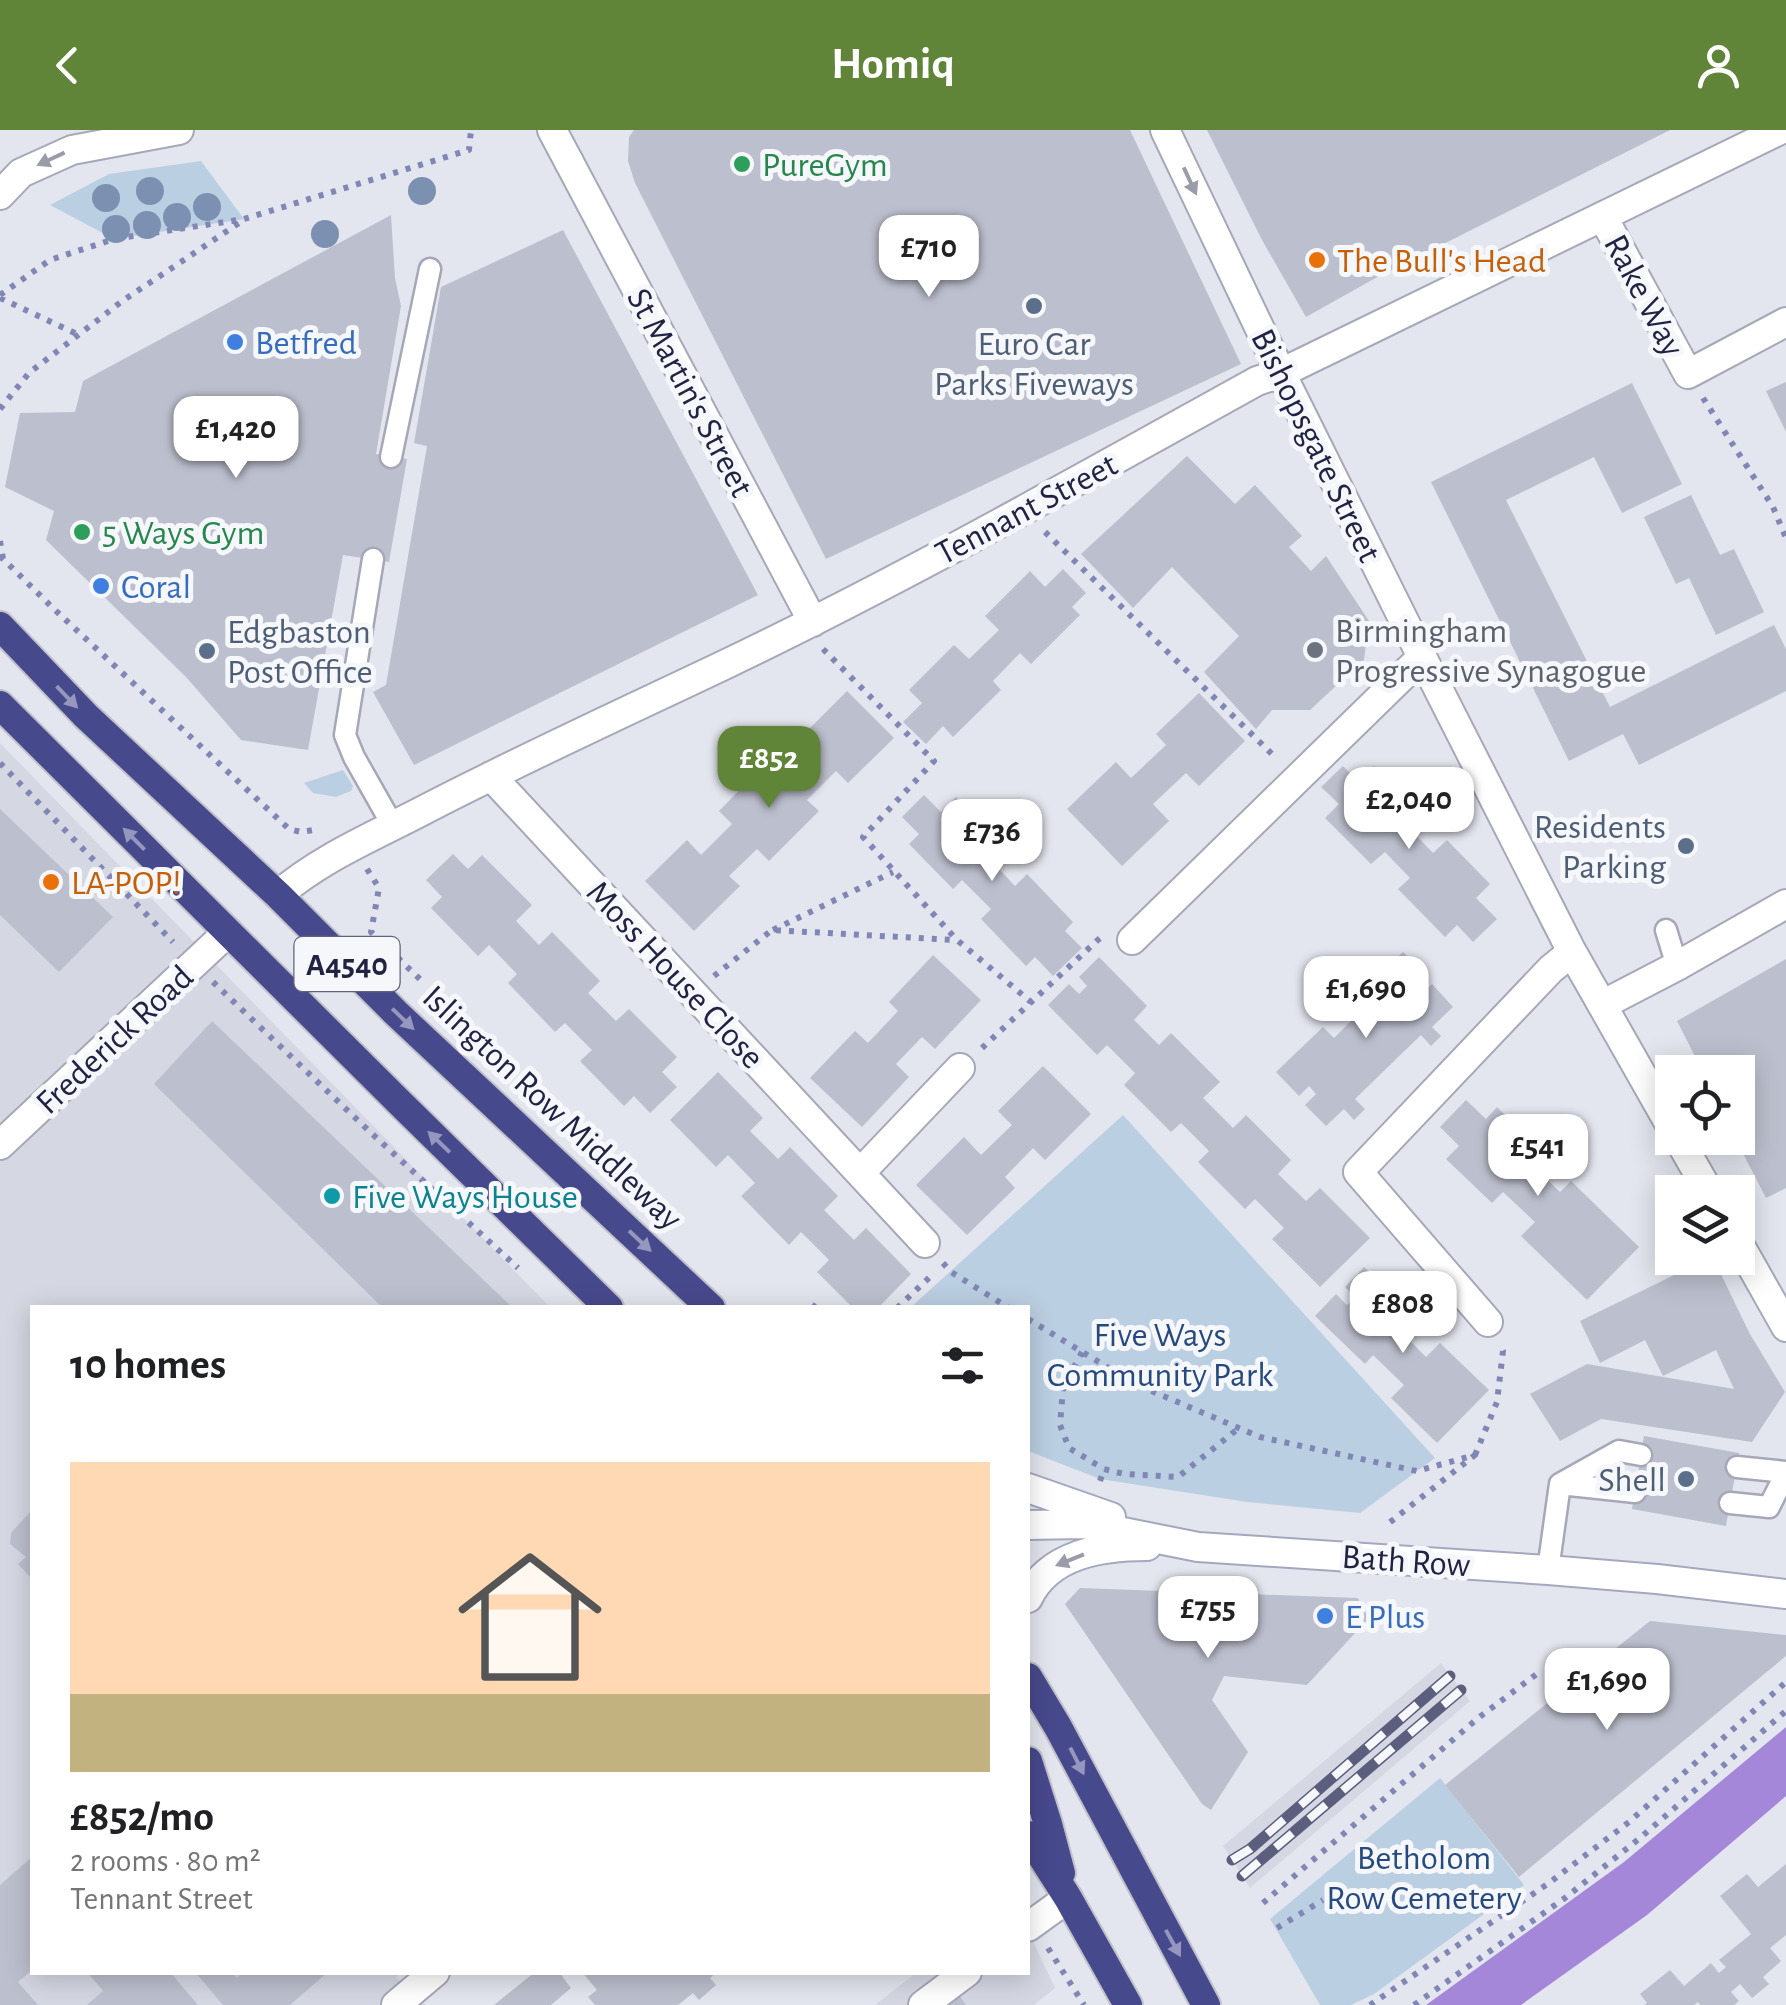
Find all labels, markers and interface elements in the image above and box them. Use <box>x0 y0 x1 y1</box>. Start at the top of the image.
icon: back <box>40 38 95 93</box>
icon: person <box>1691 38 1746 93</box>
text: Homiq <box>831 42 955 87</box>
place label: PureGym <box>762 148 888 183</box>
one-way arrow <box>36 151 65 168</box>
marker: PureGym <box>731 153 753 175</box>
one-way arrow <box>1181 167 1198 196</box>
pin: £710 <box>870 215 988 300</box>
street label: Rake Way <box>1597 229 1690 362</box>
text: £710 <box>901 231 957 263</box>
place label: The Bull's Head <box>1337 244 1546 279</box>
marker: The Bull's Head <box>1306 249 1328 271</box>
street label: St Martin's Street <box>620 283 759 503</box>
marker: Euro Car Parks Fiveways <box>1023 295 1045 317</box>
street label: Bishopsgate Street <box>1244 324 1387 568</box>
place label: Betfred <box>255 326 357 361</box>
place label: Euro Car Parks Fiveways <box>934 327 1134 402</box>
marker: Betfred <box>224 331 246 353</box>
pin: £1,420 <box>155 396 317 481</box>
text: £1,420 <box>196 412 276 444</box>
street label: Tennant Street <box>930 447 1123 572</box>
place label: 5 Ways Gym <box>102 516 264 551</box>
marker: 5 Ways Gym <box>71 521 93 543</box>
place label: Coral <box>121 570 191 605</box>
marker: Coral <box>90 575 112 597</box>
place label: Birmingham Progressive Synagogue <box>1335 614 1646 689</box>
place label: Edgbaston Post Office <box>227 615 373 690</box>
marker: Birmingham Progressive Synagogue <box>1304 639 1326 661</box>
marker: Edgbaston Post Office <box>196 640 218 662</box>
one-way arrow <box>55 684 79 708</box>
pin: £852 <box>710 726 828 811</box>
text: £852 <box>740 742 798 774</box>
pin: £2,040 <box>1328 767 1490 852</box>
text: £2,040 <box>1366 783 1452 815</box>
pin: £736 <box>933 799 1051 884</box>
place label: Residents Parking <box>1534 810 1666 885</box>
text: £736 <box>963 815 1021 847</box>
one-way arrow <box>123 827 147 851</box>
marker: Residents Parking <box>1675 835 1697 857</box>
place label: LA-POP! <box>71 866 181 901</box>
marker: LA-POP! <box>40 871 62 893</box>
street label: Moss House Close <box>580 875 770 1075</box>
road number: A4540 <box>294 937 400 991</box>
pin: £1,690 <box>1285 956 1447 1041</box>
street label: Frederick Road <box>30 959 200 1121</box>
text: £1,690 <box>1326 972 1406 1004</box>
street label: Islington Row Middleway <box>416 979 688 1237</box>
one-way arrow <box>390 1007 414 1030</box>
map controls <box>1655 1055 1755 1275</box>
button: locate <box>1655 1055 1755 1155</box>
pin: £541 <box>1479 1114 1597 1199</box>
one-way arrow <box>428 1130 452 1154</box>
text: £541 <box>1510 1130 1566 1162</box>
button: layers <box>1655 1175 1755 1275</box>
place label: Five Ways House <box>352 1180 578 1215</box>
marker: Five Ways House <box>321 1185 343 1207</box>
one-way arrow <box>628 1229 652 1252</box>
pin: £808 <box>1344 1271 1462 1356</box>
text: £808 <box>1372 1287 1434 1319</box>
park label: Five Ways Community Park <box>1047 1318 1273 1393</box>
icon: filters <box>935 1338 990 1393</box>
text: 10 homes <box>70 1344 226 1386</box>
place label: Shell <box>1598 1463 1666 1498</box>
marker: Shell <box>1675 1468 1697 1490</box>
icon: home <box>440 1527 620 1707</box>
street label: Bath Row <box>1341 1540 1472 1583</box>
one-way arrow <box>1055 1552 1085 1568</box>
pin: £755 <box>1149 1576 1267 1661</box>
text: £755 <box>1180 1592 1236 1624</box>
place label: E Plus <box>1345 1600 1425 1635</box>
marker: E Plus <box>1314 1605 1336 1627</box>
pin: £1,690 <box>1526 1648 1688 1733</box>
text: £1,690 <box>1567 1664 1647 1696</box>
one-way arrow <box>1068 1747 1085 1776</box>
text: £852/mo <box>70 1796 214 1838</box>
park label: Betholom Row Cemetery <box>1326 1841 1522 1916</box>
text: 2 rooms · 80 m² <box>70 1845 261 1877</box>
text: Tennant Street <box>70 1883 253 1915</box>
one-way arrow <box>1164 1929 1181 1958</box>

